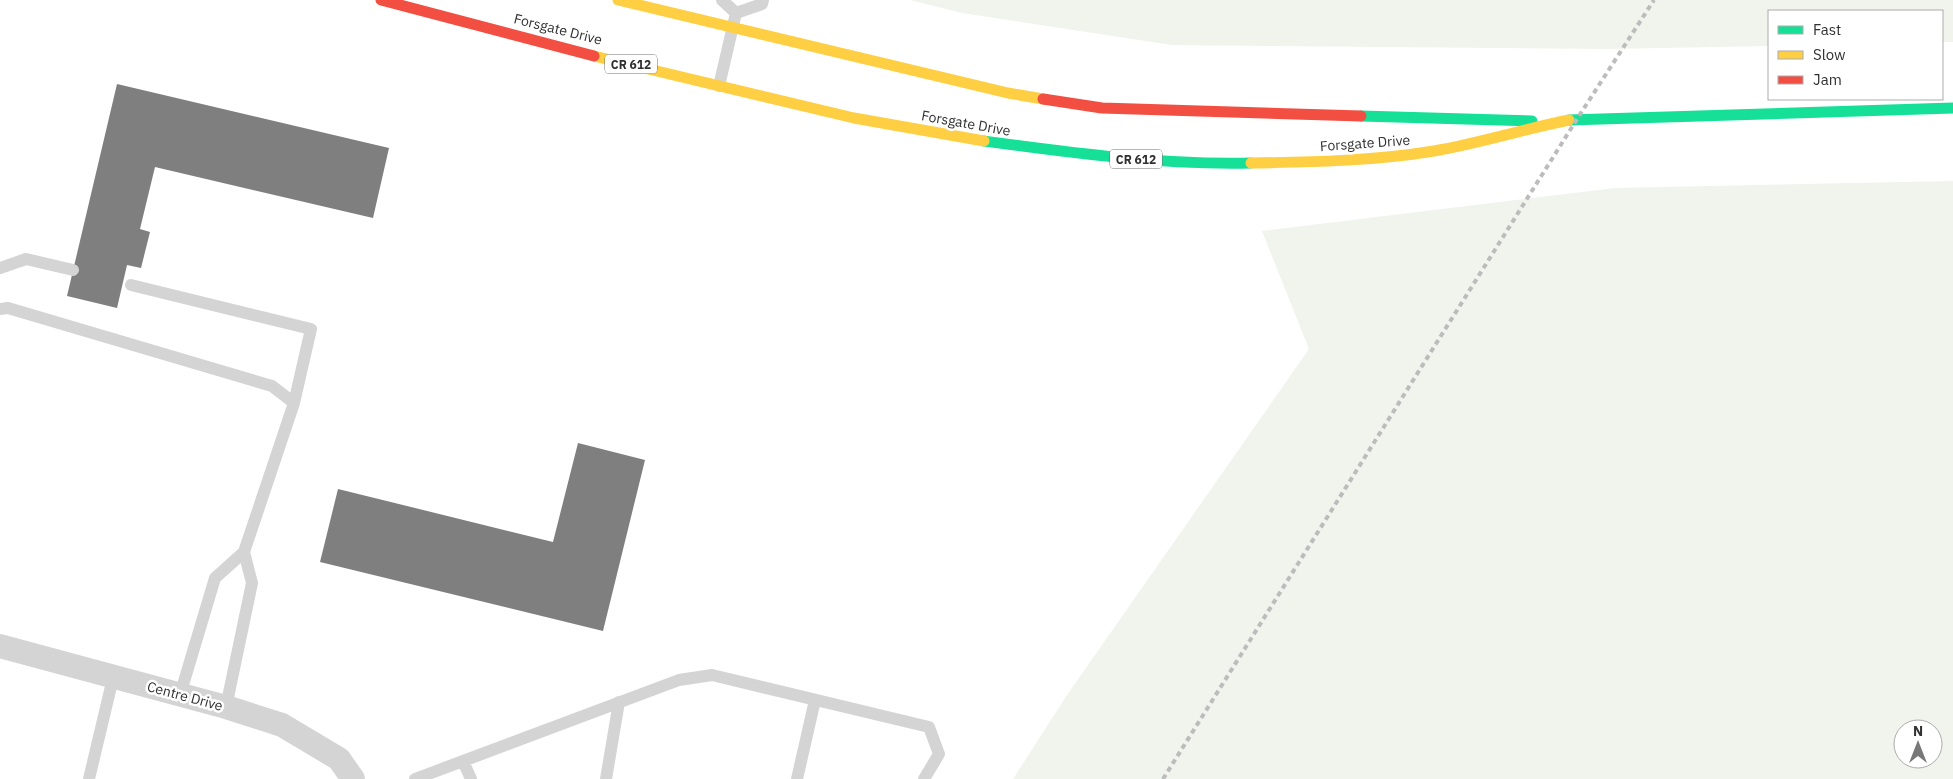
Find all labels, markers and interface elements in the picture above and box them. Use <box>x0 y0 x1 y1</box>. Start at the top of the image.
street label: Forsgate Drive <box>512 9 604 49</box>
legend <box>1768 10 1943 100</box>
text: Fast <box>1813 20 1841 39</box>
text: Slow <box>1813 45 1846 64</box>
road number: CR 612 <box>605 54 657 74</box>
text: Jam <box>1813 70 1842 89</box>
street label: Forsgate Drive <box>920 106 1012 140</box>
street label: Forsgate Drive <box>1319 131 1411 155</box>
road number: CR 612 <box>1110 150 1162 168</box>
street label: Centre Drive <box>145 677 225 715</box>
north arrow <box>1893 719 1943 769</box>
text: N <box>1913 722 1923 740</box>

